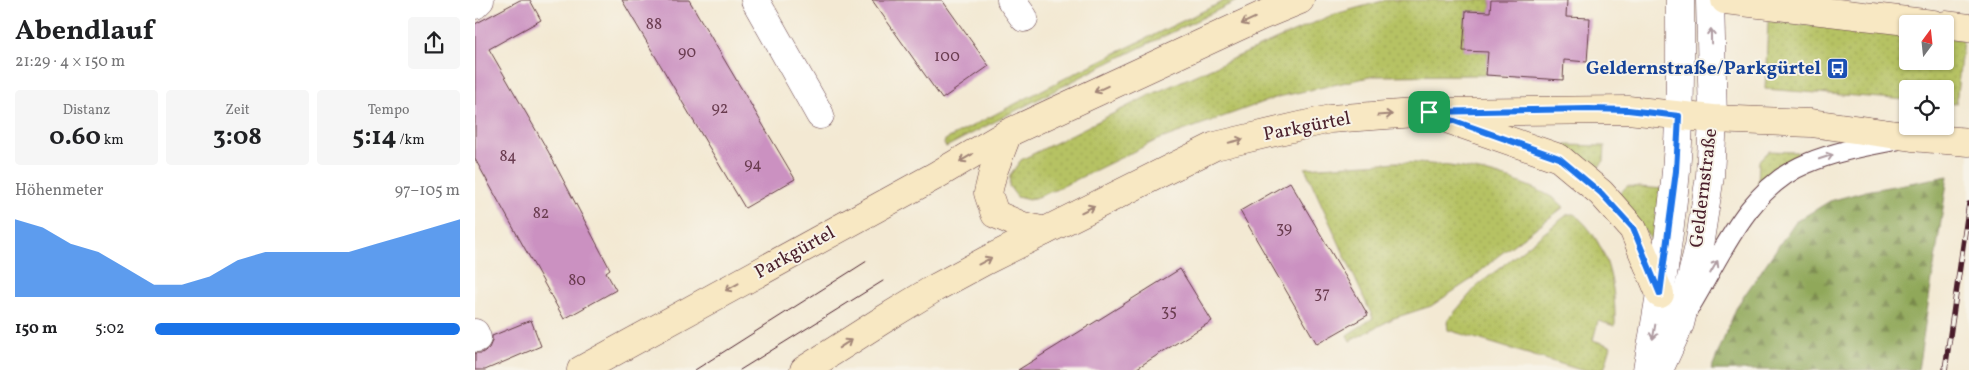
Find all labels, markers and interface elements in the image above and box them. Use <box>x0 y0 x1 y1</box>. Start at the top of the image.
text: Abendlauf <box>15 12 154 51</box>
house number: 88 <box>646 14 662 36</box>
north arrow <box>1899 15 1954 70</box>
map controls <box>1899 15 1954 135</box>
button: share <box>408 17 460 69</box>
one-way arrow <box>1241 17 1256 27</box>
one-way arrow <box>1706 28 1716 44</box>
house number: 90 <box>678 42 696 64</box>
house number: 100 <box>934 46 960 68</box>
text: 21:29 · 4 × 150 m <box>15 51 125 73</box>
place label: Geldernstraße/Parkgürtel <box>1586 56 1821 82</box>
bus stop icon: Geldernstraße/Parkgürtel <box>1825 57 1849 81</box>
button: locate <box>1899 80 1954 135</box>
one-way arrow <box>1094 85 1109 94</box>
pin <box>1408 91 1450 133</box>
house number: 92 <box>712 98 728 120</box>
icon: arrive <box>1415 98 1443 126</box>
text: Distanz <box>63 101 110 120</box>
text: Zeit <box>225 101 250 120</box>
text: Tempo <box>368 101 409 120</box>
street label: Parkgürtel <box>1261 106 1353 148</box>
one-way arrow <box>1377 111 1393 120</box>
text: 0.60 <box>49 120 101 155</box>
text: 3:08 <box>213 120 262 155</box>
text: 5:14 <box>352 120 397 155</box>
street label: Geldernstraße <box>1684 127 1724 249</box>
text: km <box>101 131 124 150</box>
text: /km <box>397 131 425 150</box>
one-way arrow <box>1227 136 1243 145</box>
house number: 84 <box>499 146 517 168</box>
one-way arrow <box>1818 151 1834 161</box>
one-way arrow <box>959 153 973 163</box>
house number: 94 <box>744 154 762 176</box>
text: Höhenmeter <box>15 180 104 202</box>
text: 97–105 m <box>395 180 460 202</box>
house number: 82 <box>533 203 549 225</box>
one-way arrow <box>1081 204 1096 214</box>
house number: 39 <box>1276 218 1292 240</box>
street label: Parkgürtel <box>750 220 840 286</box>
one-way arrow <box>977 256 992 265</box>
one-way arrow <box>1709 259 1719 274</box>
house number: 80 <box>568 270 586 292</box>
one-way arrow <box>725 283 739 293</box>
house number: 37 <box>1314 283 1330 305</box>
house number: 35 <box>1161 301 1177 323</box>
text: 150 m <box>15 318 58 340</box>
text: 5:02 <box>95 318 125 340</box>
one-way arrow <box>1648 324 1658 340</box>
one-way arrow <box>838 339 852 349</box>

